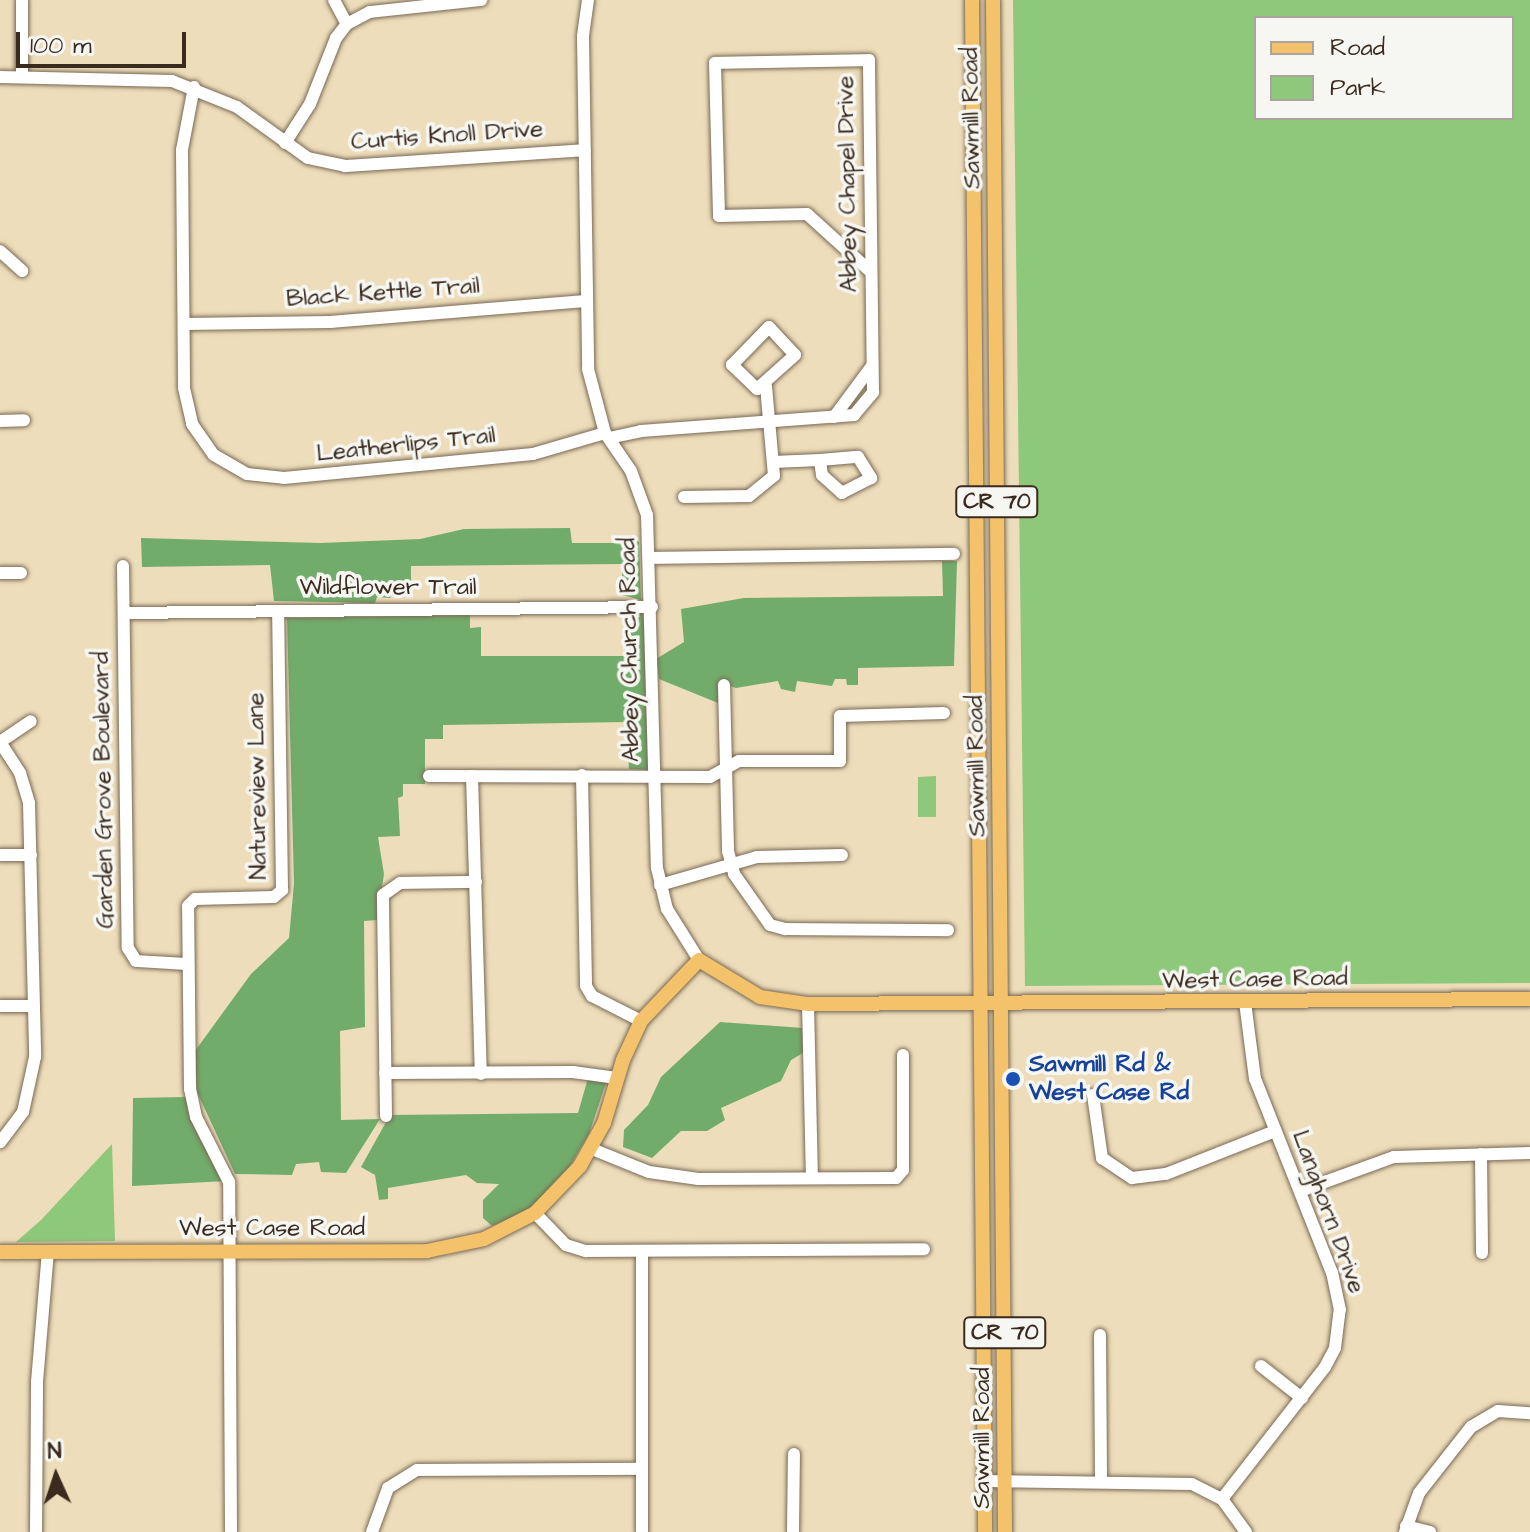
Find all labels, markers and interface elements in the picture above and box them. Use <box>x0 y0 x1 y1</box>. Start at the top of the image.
scale bar <box>20 16 190 66</box>
legend <box>1254 16 1514 120</box>
text: 100 m <box>30 29 92 63</box>
text: Road <box>1330 31 1385 65</box>
street label: Sawmill Road <box>956 47 988 189</box>
text: Park <box>1330 71 1386 105</box>
street label: Abbey Chapel Drive <box>832 75 864 293</box>
street label: Curtis Knoll Drive <box>350 115 544 157</box>
street label: Black Kettle Trail <box>285 272 481 314</box>
street label: Leatherlips Trail <box>315 421 497 469</box>
road number: CR 70 <box>955 484 1039 520</box>
street label: Abbey Church Road <box>614 538 646 762</box>
street label: Wildflower Trail <box>300 574 476 602</box>
street label: Garden Grove Boulevard <box>87 651 121 929</box>
street label: Natureview Lane <box>242 692 274 880</box>
street label: Sawmill Road <box>961 695 993 837</box>
street label: West Case Road <box>1162 964 1348 996</box>
place label: Sawmill Rd & West Case Rd <box>1029 1051 1189 1107</box>
marker: Sawmill Rd & West Case Rd <box>1004 1070 1022 1088</box>
street label: Langhorn Drive <box>1285 1127 1371 1297</box>
street label: West Case Road <box>179 1215 365 1243</box>
road number: CR 70 <box>963 1315 1047 1351</box>
street label: Sawmill Road <box>969 1367 997 1509</box>
north arrow <box>16 1436 96 1516</box>
text: N <box>47 1436 62 1467</box>

